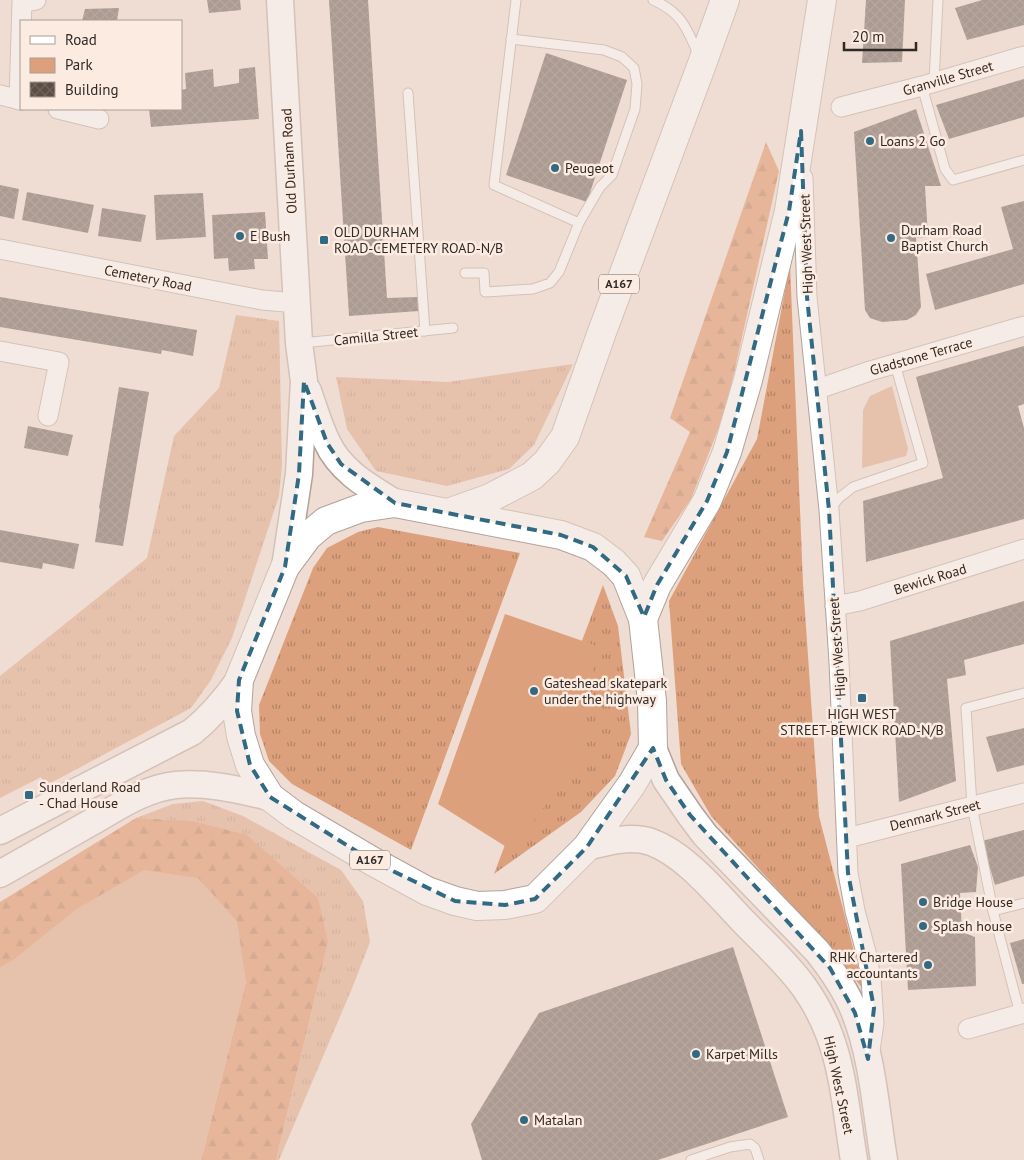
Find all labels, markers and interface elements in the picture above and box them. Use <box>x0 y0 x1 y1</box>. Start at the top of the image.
legend <box>20 20 182 110</box>
scale bar <box>844 20 916 52</box>
text: 20 m <box>852 27 885 46</box>
text: Road <box>65 30 97 49</box>
text: Park <box>65 55 93 74</box>
street label: Granville Street <box>901 56 996 99</box>
text: Building <box>65 80 119 99</box>
street label: Old Durham Road <box>277 108 301 214</box>
place label: Loans 2 Go <box>880 132 946 150</box>
marker: Loans 2 Go <box>864 135 876 147</box>
place label: Peugeot <box>565 159 614 177</box>
marker: Peugeot <box>549 162 561 174</box>
street label: High West Street <box>795 193 817 294</box>
place label: Durham Road Baptist Church <box>901 221 989 255</box>
place label: OLD DURHAM ROAD-CEMETERY ROAD-N/B <box>334 223 503 257</box>
place label: E Bush <box>250 227 291 245</box>
marker: E Bush <box>234 230 246 242</box>
marker: Durham Road Baptist Church <box>885 232 897 244</box>
marker: OLD DURHAM ROAD-CEMETERY ROAD-N/B <box>318 234 330 246</box>
street label: Cemetery Road <box>103 261 193 295</box>
road number: A167 <box>599 274 639 294</box>
street label: Camilla Street <box>333 323 419 349</box>
street label: Gladstone Terrace <box>868 333 974 379</box>
street label: Bewick Road <box>891 559 969 599</box>
street label: High West Street <box>825 596 849 698</box>
place label: Gateshead skatepark under the highway <box>544 674 668 708</box>
marker: Gateshead skatepark under the highway <box>528 685 540 697</box>
marker: HIGH WEST STREET-BEWICK ROAD-N/B <box>856 692 868 704</box>
place label: HIGH WEST STREET-BEWICK ROAD-N/B <box>780 705 944 739</box>
place label: Sunderland Road - Chad House <box>39 778 141 812</box>
marker: Sunderland Road - Chad House <box>23 789 35 801</box>
street label: Denmark Street <box>888 795 982 835</box>
road number: A167 <box>350 850 390 870</box>
place label: Bridge House <box>933 893 1013 911</box>
marker: Bridge House <box>917 896 929 908</box>
place label: Splash house <box>933 917 1012 935</box>
marker: Splash house <box>917 920 929 932</box>
place label: RHK Chartered accountants <box>830 948 918 982</box>
marker: RHK Chartered accountants <box>922 959 934 971</box>
street label: High West Street <box>820 1034 858 1136</box>
place label: Karpet Mills <box>706 1045 778 1063</box>
marker: Karpet Mills <box>690 1048 702 1060</box>
place label: Matalan <box>534 1111 582 1129</box>
marker: Matalan <box>518 1114 530 1126</box>

